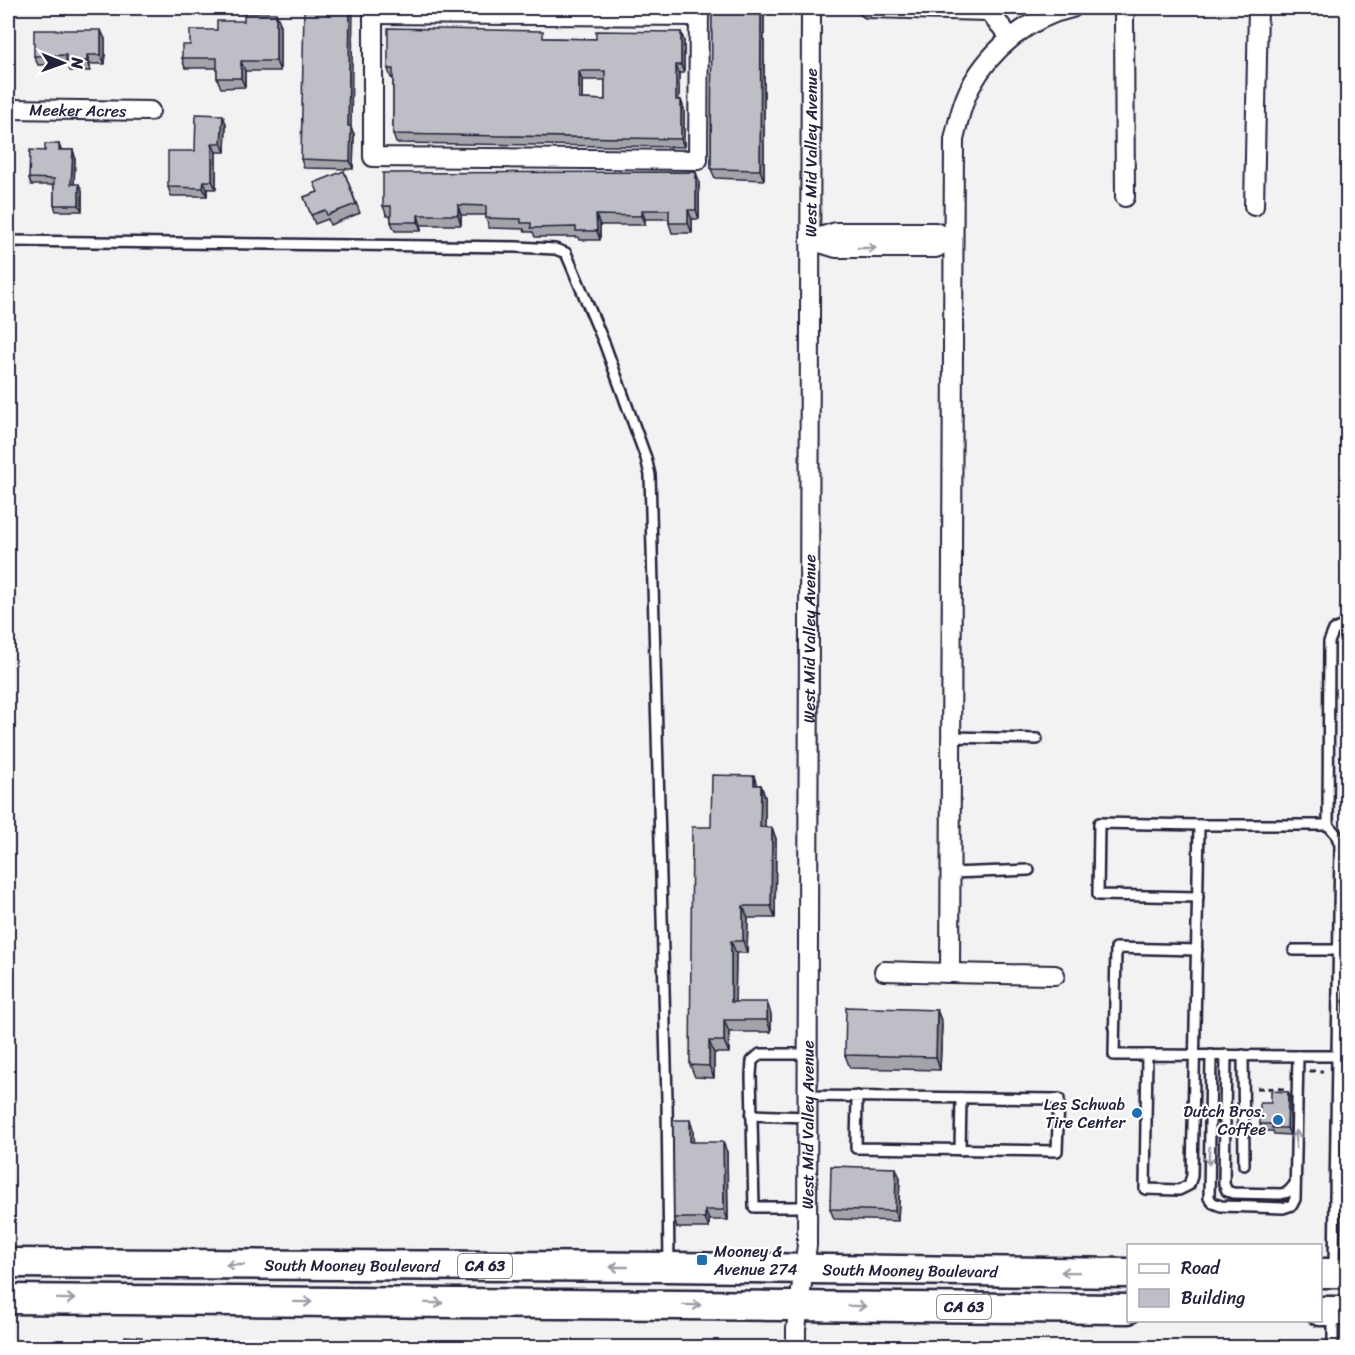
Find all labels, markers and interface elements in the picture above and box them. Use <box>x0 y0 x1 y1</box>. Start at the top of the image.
north arrow <box>33 33 93 93</box>
text: N <box>63 56 92 70</box>
street label: West Mid Valley Avenue <box>796 68 826 237</box>
street label: Meeker Acres <box>29 95 127 126</box>
one-way arrow <box>857 242 877 254</box>
street label: West Mid Valley Avenue <box>795 554 824 723</box>
street label: West Mid Valley Avenue <box>793 1040 823 1209</box>
place label: Les Schwab Tire Center <box>1044 1090 1126 1137</box>
place label: Dutch Bros. Coffee <box>1183 1097 1266 1144</box>
marker: Les Schwab Tire Center <box>1130 1106 1144 1120</box>
marker: Dutch Bros. Coffee <box>1271 1113 1285 1127</box>
one-way arrow <box>1290 1129 1302 1149</box>
one-way arrow <box>1203 1145 1215 1165</box>
place label: Mooney & Avenue 274 <box>713 1237 798 1284</box>
legend <box>1127 1244 1322 1322</box>
street label: South Mooney Boulevard <box>264 1251 441 1281</box>
text: Road <box>1181 1252 1221 1284</box>
marker: Mooney & Avenue 274 <box>695 1253 709 1267</box>
road number: CA 63 <box>458 1254 512 1278</box>
street label: South Mooney Boulevard <box>822 1255 999 1286</box>
one-way arrow <box>226 1259 246 1271</box>
one-way arrow <box>610 1261 630 1273</box>
one-way arrow <box>1061 1266 1081 1278</box>
text: Building <box>1181 1282 1245 1314</box>
one-way arrow <box>55 1294 75 1305</box>
road number: CA 63 <box>937 1295 991 1319</box>
one-way arrow <box>292 1296 312 1308</box>
one-way arrow <box>424 1297 444 1309</box>
one-way arrow <box>682 1300 702 1311</box>
one-way arrow <box>847 1300 867 1312</box>

